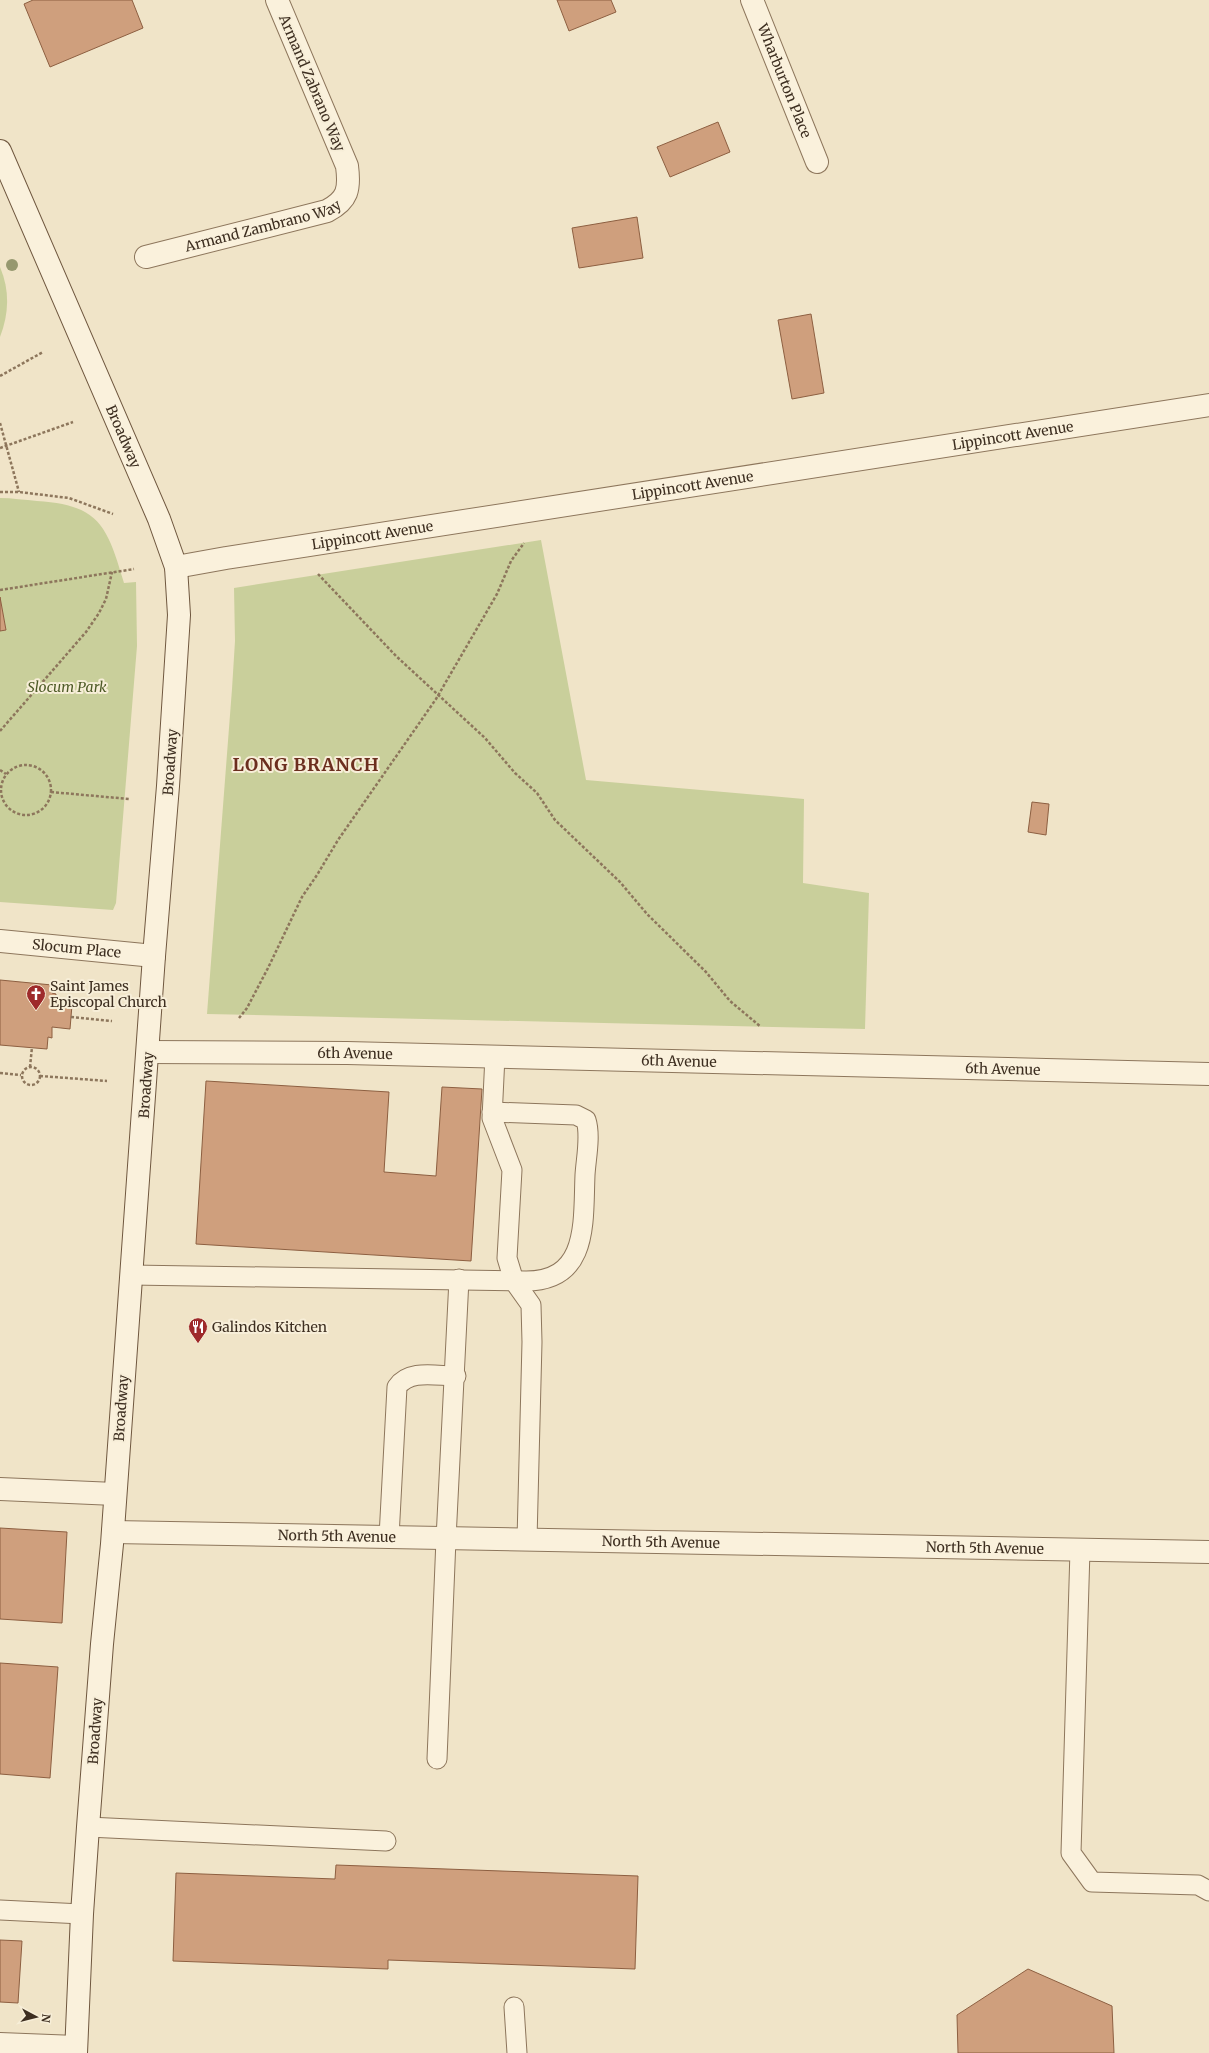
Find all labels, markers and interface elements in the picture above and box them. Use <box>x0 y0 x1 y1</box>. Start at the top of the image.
street label: Armand Zabrano Way <box>275 11 349 155</box>
street label: Wharburton Place <box>753 20 815 140</box>
street label: Armand Zambrano Way <box>182 195 345 256</box>
street label: Broadway <box>102 402 145 472</box>
street label: Lippincott Avenue <box>951 417 1075 454</box>
street label: Lippincott Avenue <box>631 467 755 504</box>
street label: Lippincott Avenue <box>310 517 434 554</box>
park label: Slocum Park <box>27 678 107 696</box>
street label: Broadway <box>159 727 181 796</box>
district label: LONG BRANCH <box>232 753 380 776</box>
street label: Slocum Place <box>31 935 122 962</box>
place label: Saint James Episcopal Church <box>50 977 167 1011</box>
church icon: Saint James Episcopal Church <box>25 983 47 1011</box>
street label: 6th Avenue <box>317 1044 393 1063</box>
street label: Broadway <box>135 1050 157 1119</box>
street label: 6th Avenue <box>641 1051 717 1071</box>
street label: 6th Avenue <box>965 1059 1041 1079</box>
restaurant icon: Galindos Kitchen <box>187 1316 209 1344</box>
place label: Galindos Kitchen <box>212 1318 327 1336</box>
street label: Broadway <box>110 1373 132 1442</box>
street label: North 5th Avenue <box>278 1526 396 1546</box>
street label: North 5th Avenue <box>602 1532 720 1552</box>
street label: North 5th Avenue <box>926 1538 1044 1558</box>
street label: Broadway <box>84 1696 106 1765</box>
north arrow <box>16 1997 56 2037</box>
text: N <box>38 2013 53 2024</box>

